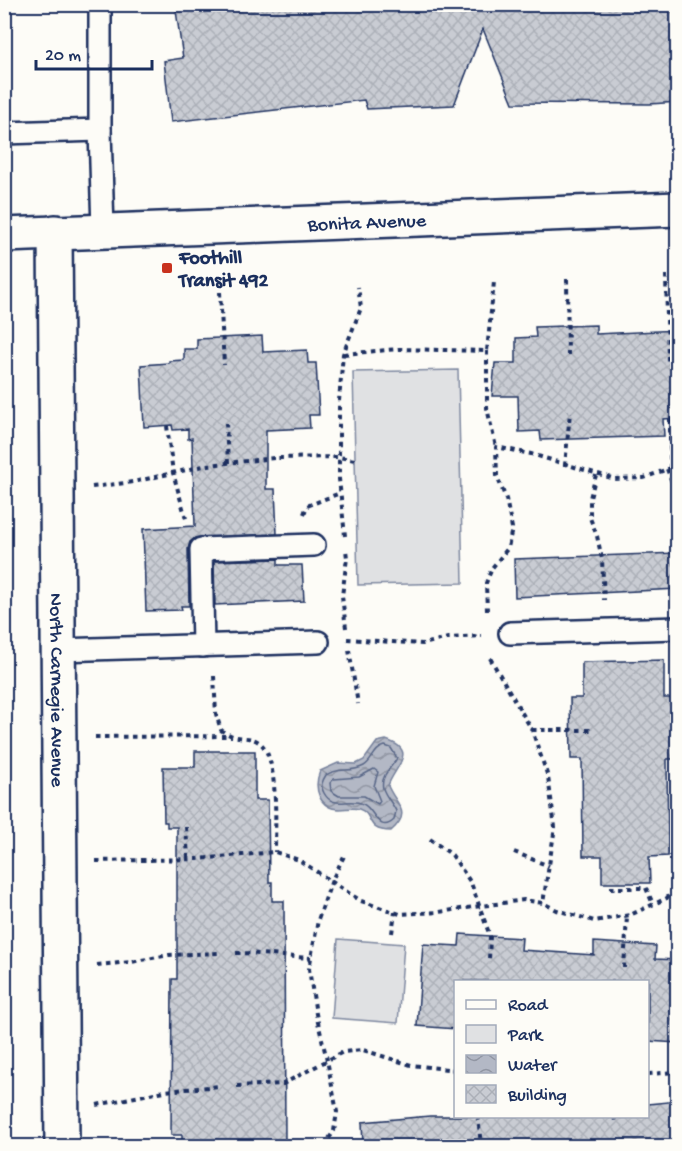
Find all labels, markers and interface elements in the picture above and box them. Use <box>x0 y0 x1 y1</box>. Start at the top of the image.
scale bar <box>36 33 152 71</box>
text: 20 m <box>45 46 81 67</box>
street label: Bonita Avenue <box>306 211 427 238</box>
place label: Foothill Transit 492 <box>177 248 268 294</box>
marker: Foothill Transit 492 <box>160 261 174 275</box>
street label: North Carnegie Avenue <box>43 593 67 788</box>
legend <box>454 980 649 1118</box>
text: Road <box>508 996 549 1017</box>
text: Park <box>507 1026 544 1047</box>
text: Water <box>508 1056 558 1077</box>
text: Building <box>507 1086 567 1107</box>

